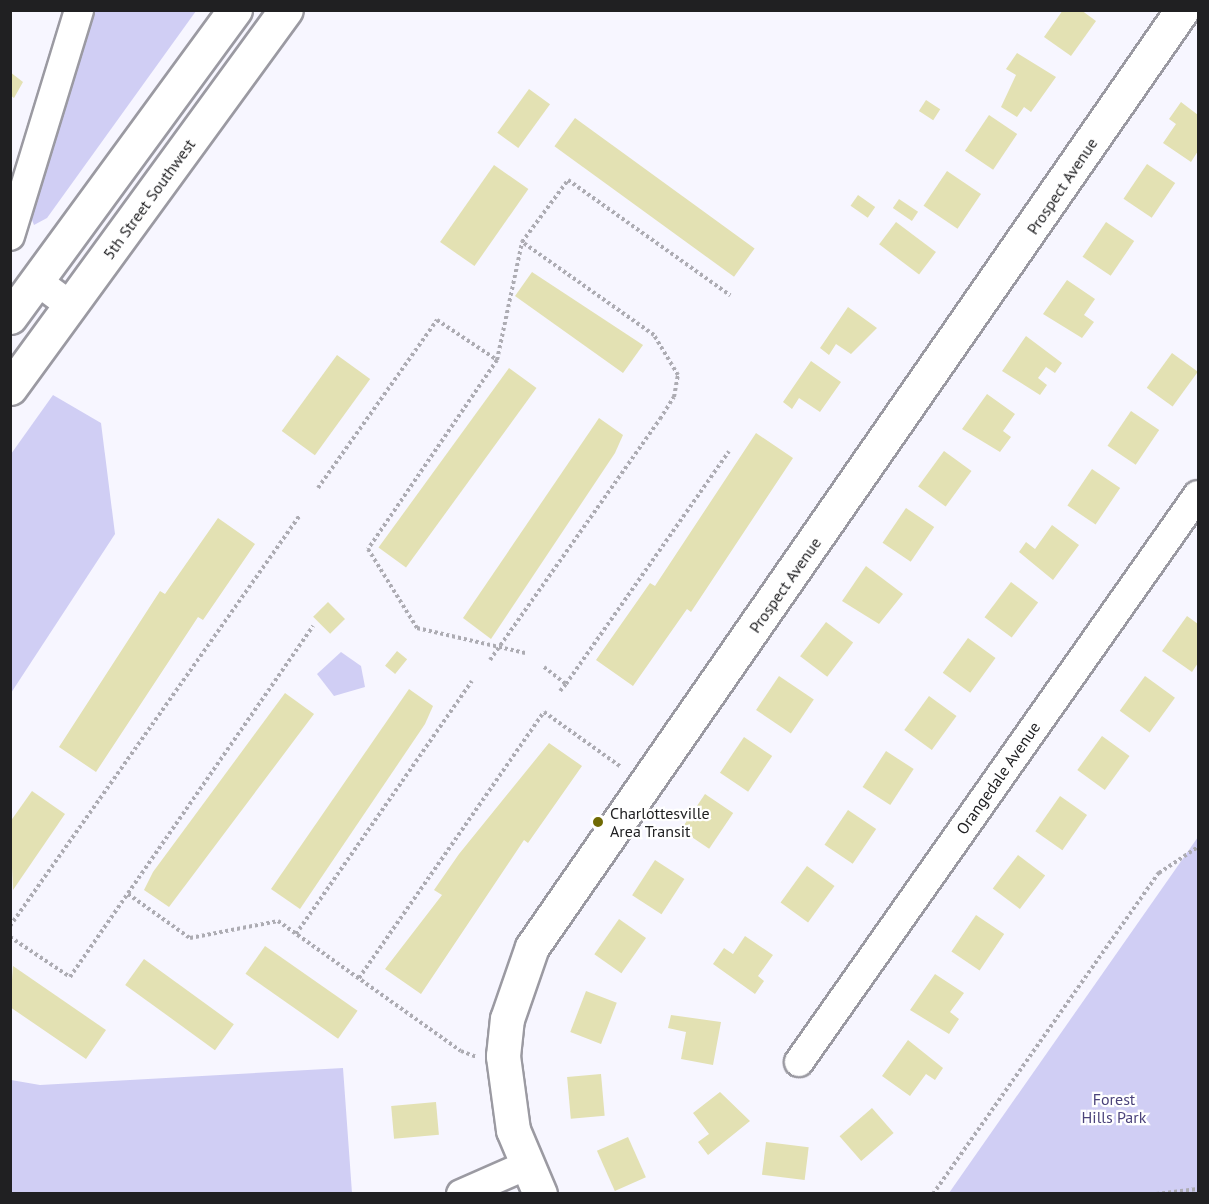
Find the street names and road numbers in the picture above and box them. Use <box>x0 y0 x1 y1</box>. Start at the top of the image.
street label: Prospect Avenue <box>1023 134 1101 238</box>
street label: 5th Street Southwest <box>99 135 199 263</box>
street label: Prospect Avenue <box>745 533 825 637</box>
street label: Orangedale Avenue <box>952 718 1044 838</box>

